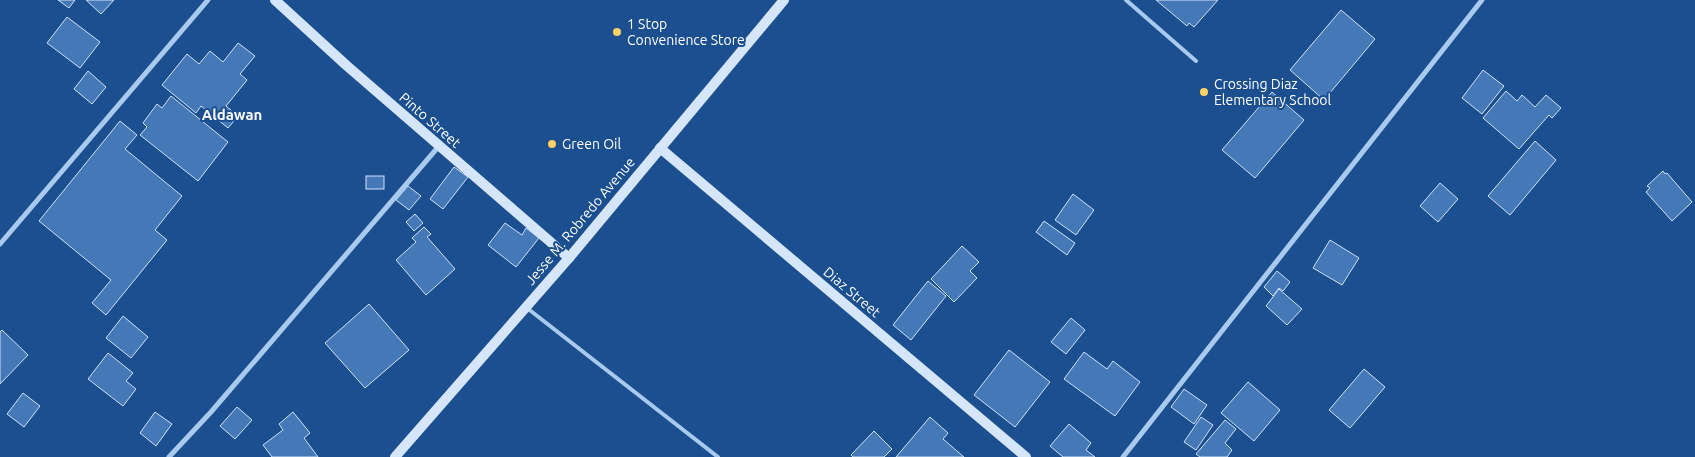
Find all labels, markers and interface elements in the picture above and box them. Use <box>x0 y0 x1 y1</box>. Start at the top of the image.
place label: 1 Stop Convenience Store <box>627 16 745 48</box>
marker: 1 Stop Convenience Store <box>611 26 623 38</box>
place label: Crossing Diaz Elementary School <box>1214 76 1332 108</box>
marker: Crossing Diaz Elementary School <box>1198 86 1210 98</box>
street label: Pinto Street <box>396 89 464 151</box>
district label: Aldawan <box>202 106 262 123</box>
place label: Green Oil <box>562 136 621 152</box>
marker: Green Oil <box>546 138 558 150</box>
street label: Jesse M. Robredo Avenue <box>522 154 638 288</box>
street label: Diaz Street <box>820 264 884 321</box>

